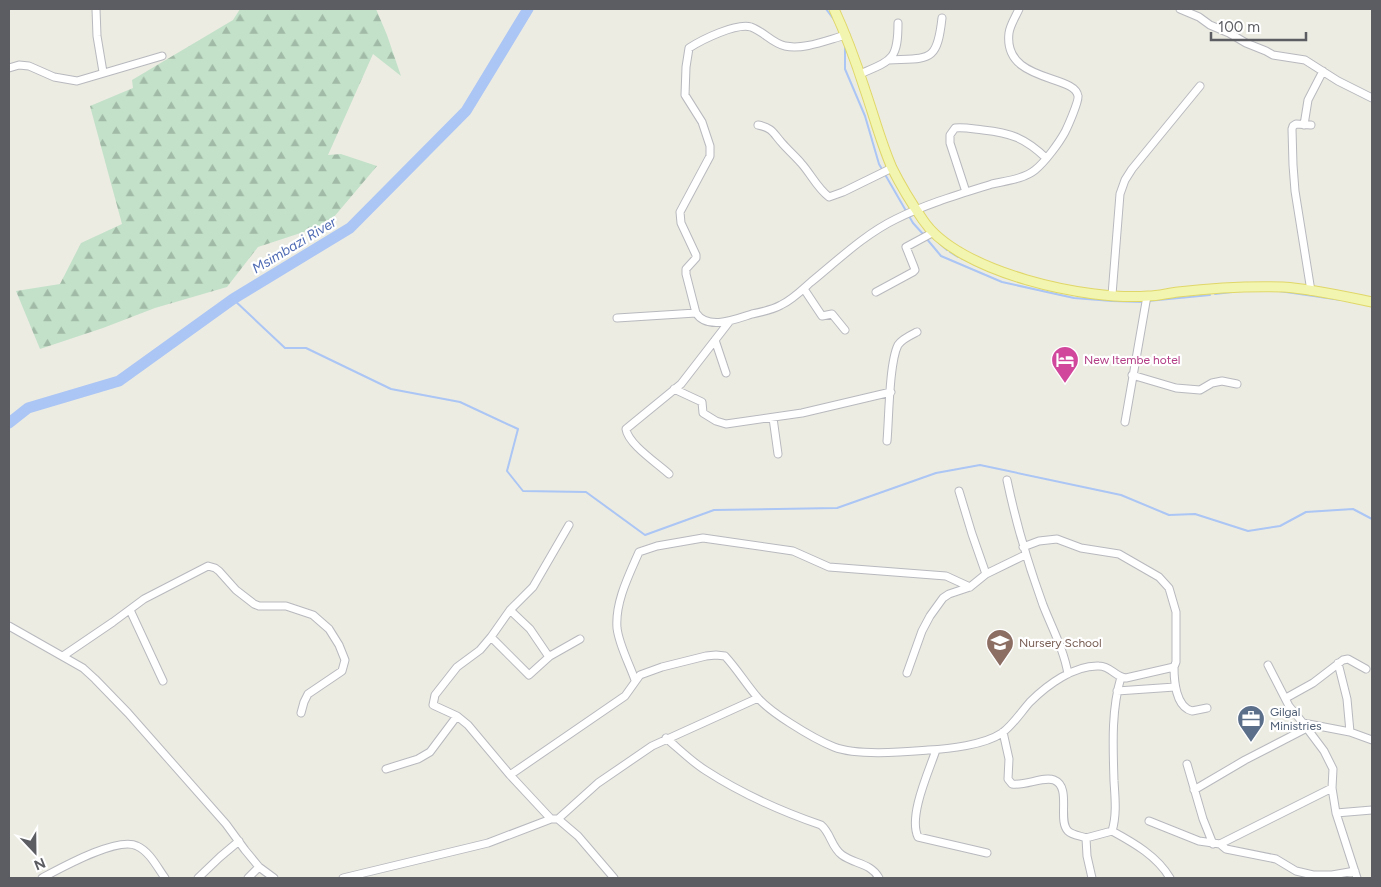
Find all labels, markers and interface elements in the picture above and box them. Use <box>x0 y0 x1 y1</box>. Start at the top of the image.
scale bar <box>1211 10 1306 42</box>
text: 100 m <box>1218 18 1260 36</box>
water label: Msimbazi River <box>249 213 340 277</box>
hotel icon: New Itembe hotel <box>1050 345 1080 384</box>
place label: New Itembe hotel <box>1084 353 1180 367</box>
school or university icon: Nursery School <box>985 628 1015 667</box>
place label: Nursery School <box>1019 636 1102 650</box>
office icon: Gilgal Ministries <box>1236 704 1266 743</box>
place label: Gilgal Ministries <box>1270 705 1322 733</box>
north arrow <box>10 827 60 877</box>
text: N <box>31 854 48 873</box>

